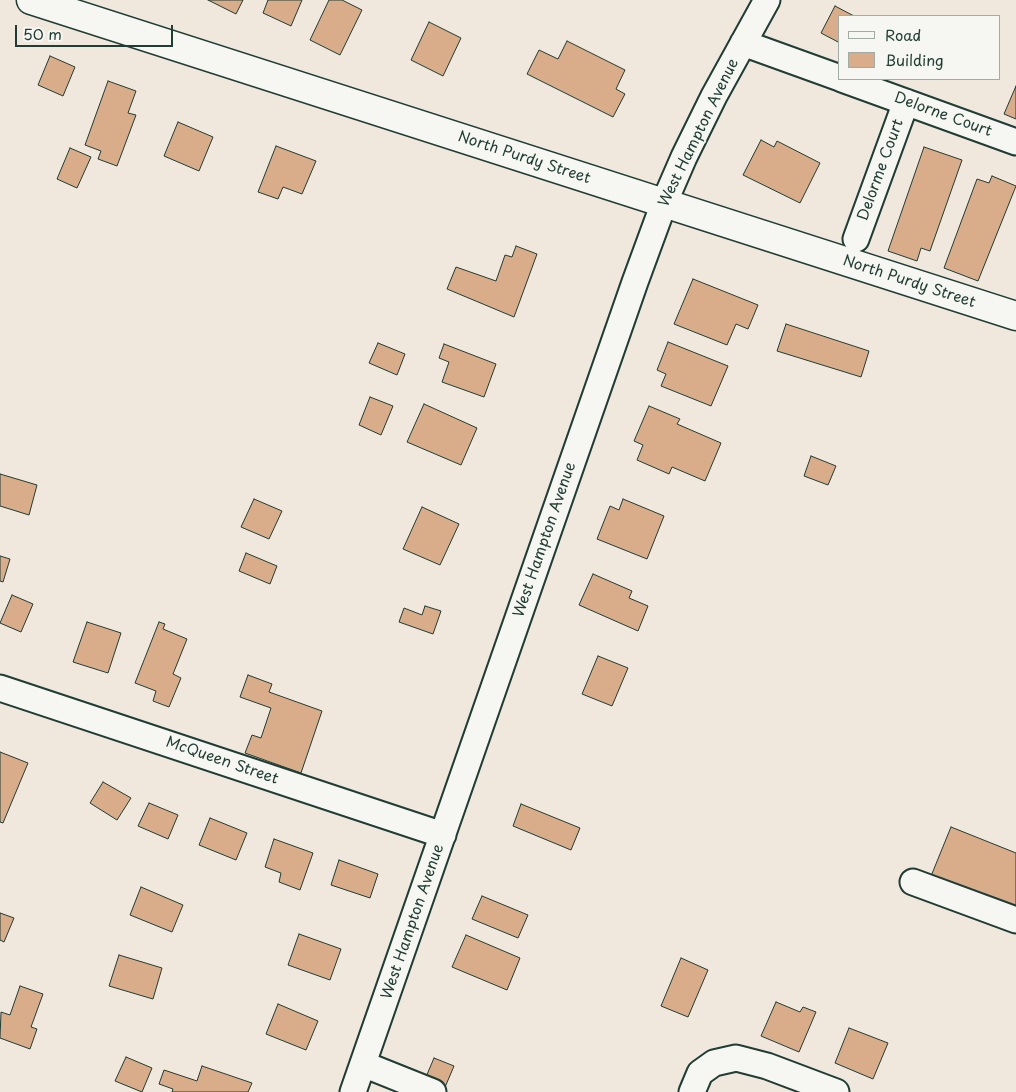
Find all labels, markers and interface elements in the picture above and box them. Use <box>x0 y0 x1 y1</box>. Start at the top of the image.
scale bar <box>18 15 175 47</box>
legend <box>838 15 1001 80</box>
text: 50 m <box>23 22 62 45</box>
text: Road <box>885 23 921 46</box>
text: Building <box>885 48 944 71</box>
street label: West Hampton Avenue <box>655 56 743 210</box>
street label: Delorne Court <box>892 89 994 141</box>
street label: Delorme Court <box>854 117 908 223</box>
street label: North Purdy Street <box>455 128 593 188</box>
street label: North Purdy Street <box>840 252 978 312</box>
street label: West Hampton Avenue <box>510 460 580 620</box>
street label: McQueen Street <box>163 733 281 789</box>
street label: West Hampton Avenue <box>378 842 448 1002</box>

